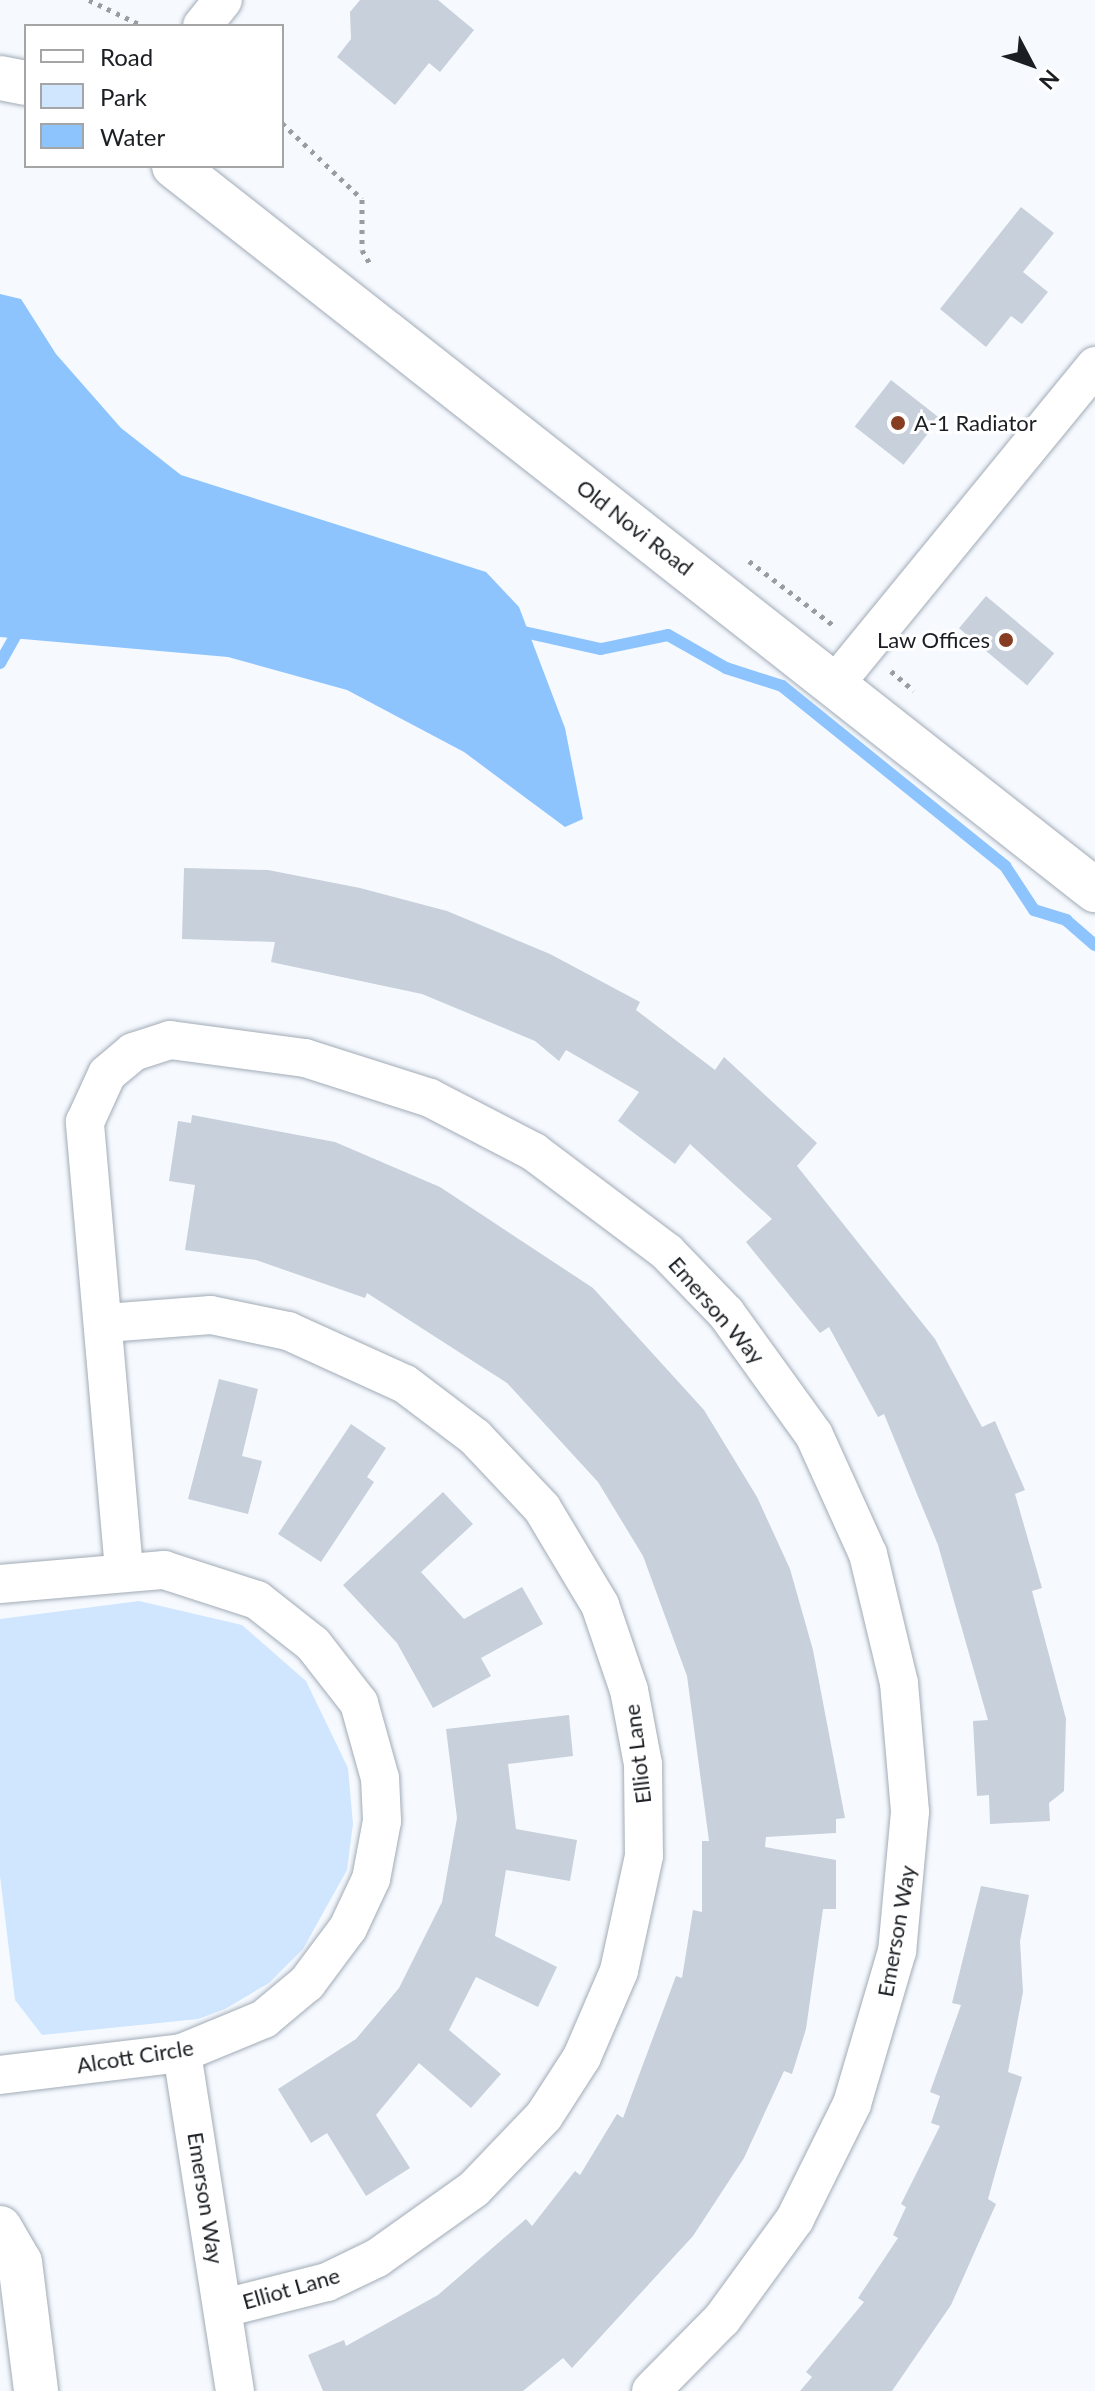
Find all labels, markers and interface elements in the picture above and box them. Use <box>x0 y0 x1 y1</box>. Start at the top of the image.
legend <box>24 24 284 168</box>
north arrow <box>991 24 1071 104</box>
text: Road <box>100 42 153 71</box>
text: N <box>1034 65 1065 95</box>
text: Park <box>100 82 147 111</box>
text: Water <box>100 122 165 151</box>
place label: A-1 Radiator <box>914 410 1037 436</box>
marker: A-1 Radiator <box>889 414 907 432</box>
street label: Old Novi Road <box>572 473 698 581</box>
place label: Law Offices <box>876 627 990 653</box>
marker: Law Offices <box>997 631 1015 649</box>
street label: Emerson Way <box>663 1251 771 1369</box>
street label: Elliot Lane <box>618 1703 656 1805</box>
street label: Emerson Way <box>871 1863 921 1999</box>
street label: Alcott Circle <box>75 2034 195 2078</box>
street label: Emerson Way <box>183 2130 229 2266</box>
street label: Elliot Lane <box>239 2262 343 2314</box>

